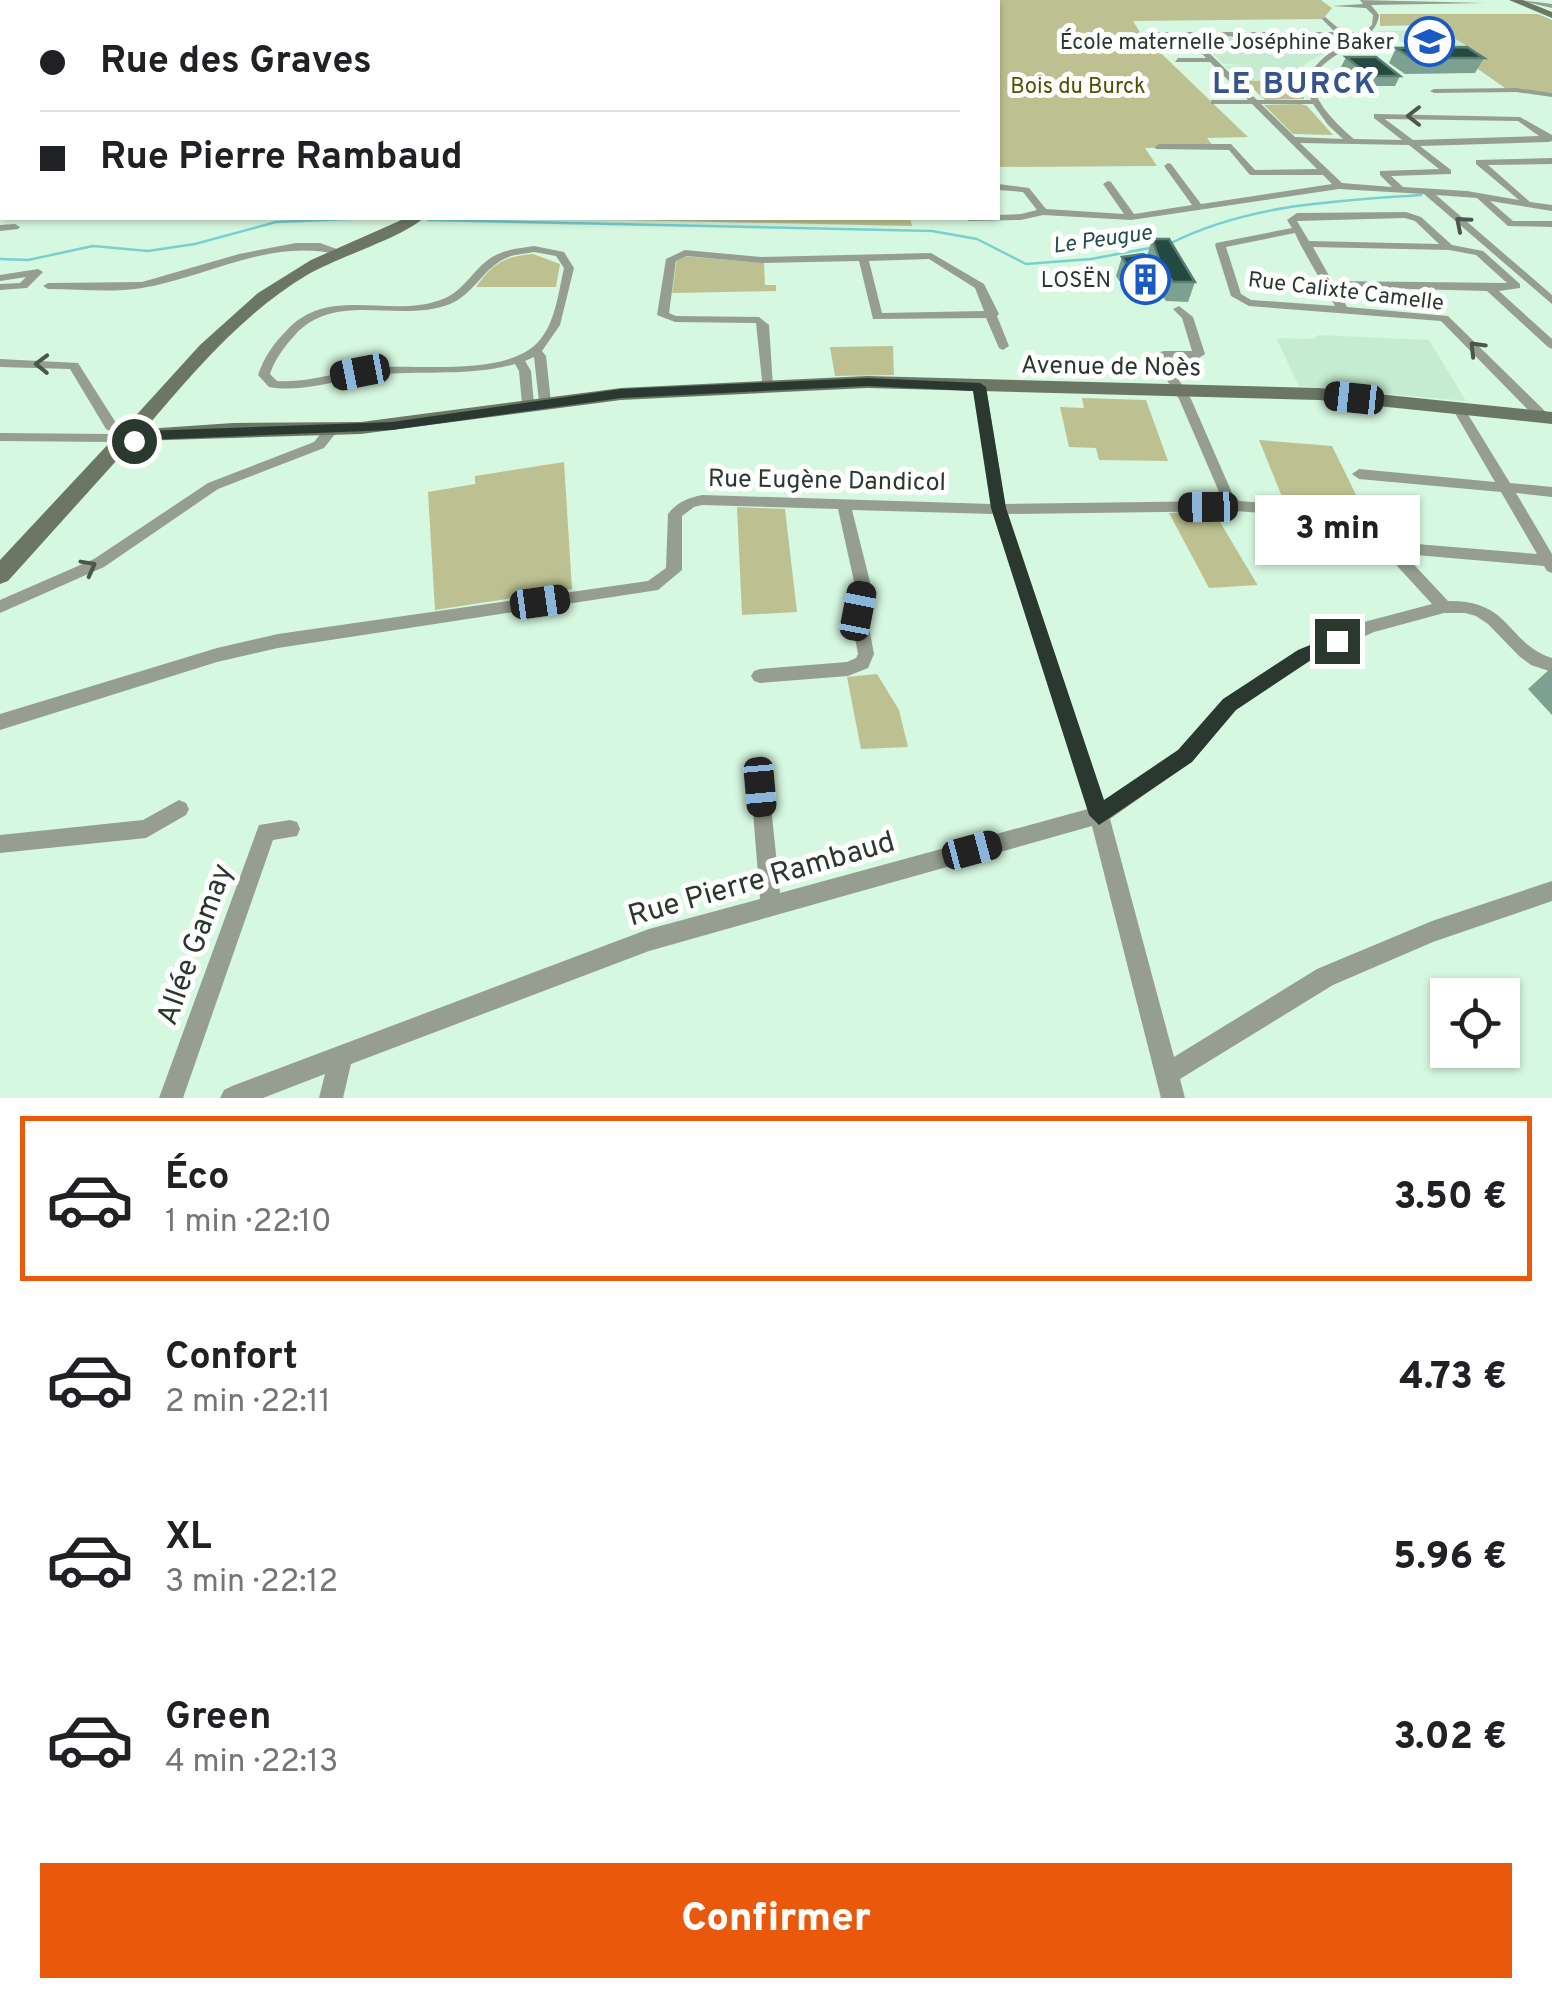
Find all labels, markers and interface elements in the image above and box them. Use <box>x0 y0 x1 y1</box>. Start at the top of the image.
school or university icon: École maternelle Joséphine Baker <box>1403 15 1455 67</box>
place label: École maternelle Joséphine Baker <box>1060 28 1394 57</box>
text: Rue des Graves <box>100 38 372 87</box>
district label: LE BURCK <box>1212 67 1378 104</box>
park label: Bois du Burck <box>1010 74 1146 101</box>
one-way arrow <box>1406 105 1422 127</box>
text: Rue Pierre Rambaud <box>100 134 463 183</box>
one-way arrow <box>1455 216 1474 234</box>
water label: Le Peugue <box>1051 220 1154 261</box>
building icon: LOSËN <box>1120 253 1172 305</box>
place label: LOSËN <box>1041 266 1111 295</box>
street label: Rue Calixte Camelle <box>1246 267 1445 318</box>
one-way arrow <box>1470 341 1488 359</box>
street label: Avenue de Noès <box>1021 350 1201 386</box>
car <box>328 352 392 392</box>
one-way arrow <box>33 353 48 375</box>
car <box>1323 380 1385 416</box>
route start <box>112 419 157 464</box>
street label: Rue Eugène Dandicol <box>708 464 946 500</box>
car <box>1178 491 1238 523</box>
callout: 3 min <box>1254 496 1420 566</box>
text: 3 min <box>1295 510 1380 550</box>
one-way arrow <box>78 560 97 579</box>
car <box>838 579 878 643</box>
car <box>508 583 572 621</box>
route end <box>1315 619 1360 664</box>
car <box>742 756 778 818</box>
street label: Rue Pierre Rambaud <box>624 825 899 936</box>
car <box>939 828 1005 872</box>
street label: Allée Gamay <box>150 859 243 1031</box>
map controls <box>1430 978 1520 1068</box>
button: locate <box>1430 978 1520 1068</box>
icon: car <box>45 1154 135 1244</box>
text: Éco <box>165 1154 229 1203</box>
text: 3.50 € <box>1394 1174 1507 1223</box>
text: 1 min · 22:10 <box>165 1203 332 1243</box>
icon: car <box>45 1334 135 1424</box>
text: Confort <box>165 1334 298 1383</box>
text: 4.73 € <box>1399 1354 1507 1403</box>
text: 2 min · 22:11 <box>165 1383 331 1423</box>
icon: car <box>45 1514 135 1604</box>
text: XL <box>165 1514 212 1563</box>
text: 5.96 € <box>1393 1534 1507 1583</box>
text: 3 min · 22:12 <box>165 1563 338 1603</box>
icon: car <box>45 1694 135 1784</box>
text: Green <box>165 1694 271 1743</box>
text: 3.02 € <box>1393 1714 1507 1763</box>
text: 4 min · 22:13 <box>165 1743 338 1783</box>
button: Confirmer <box>40 1863 1512 1978</box>

